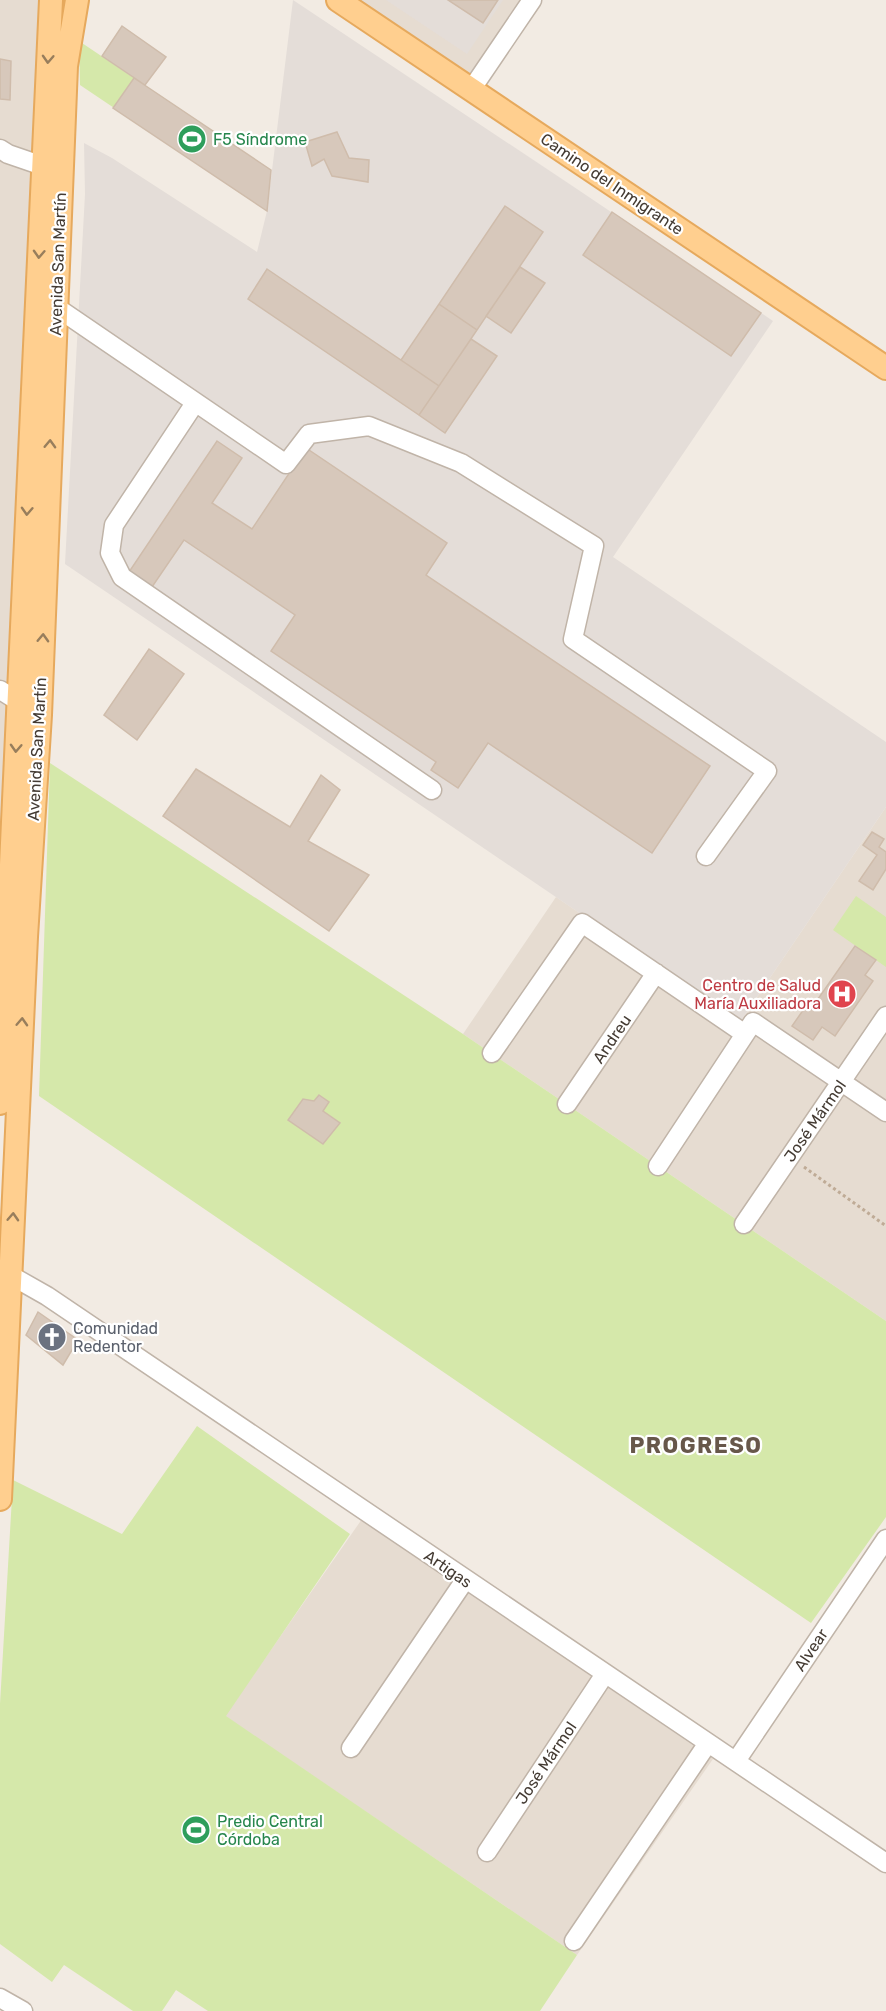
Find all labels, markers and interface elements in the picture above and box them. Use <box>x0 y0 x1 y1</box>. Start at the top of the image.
one-way arrow <box>42 54 55 63</box>
sports icon: F5 Síndrome <box>176 123 208 155</box>
street label: Camino del Inmigrante <box>537 129 687 239</box>
place label: F5 Síndrome <box>213 130 307 149</box>
street label: Avenida San Martín <box>46 192 70 336</box>
one-way arrow <box>33 249 46 258</box>
one-way arrow <box>44 439 57 448</box>
one-way arrow <box>21 507 34 516</box>
one-way arrow <box>37 634 49 643</box>
street label: Avenida San Martín <box>24 677 50 821</box>
one-way arrow <box>10 744 23 753</box>
place label: Centro de Salud María Auxiliadora <box>694 976 821 1013</box>
hospital icon: Centro de Salud María Auxiliadora <box>826 978 858 1010</box>
street label: Andreu <box>589 1011 635 1067</box>
one-way arrow <box>15 1017 28 1026</box>
street label: José Mármol <box>780 1077 850 1165</box>
one-way arrow <box>6 1212 19 1221</box>
place label: Comunidad Redentor <box>73 1319 158 1356</box>
church icon: Comunidad Redentor <box>36 1321 68 1353</box>
district label: PROGRESO <box>629 1432 763 1459</box>
street label: Artigas <box>421 1546 475 1592</box>
street label: Alvear <box>790 1625 832 1675</box>
street label: José Mármol <box>511 1718 581 1808</box>
place label: Predio Central Córdoba <box>217 1812 323 1849</box>
sports icon: Predio Central Córdoba <box>180 1814 212 1846</box>

